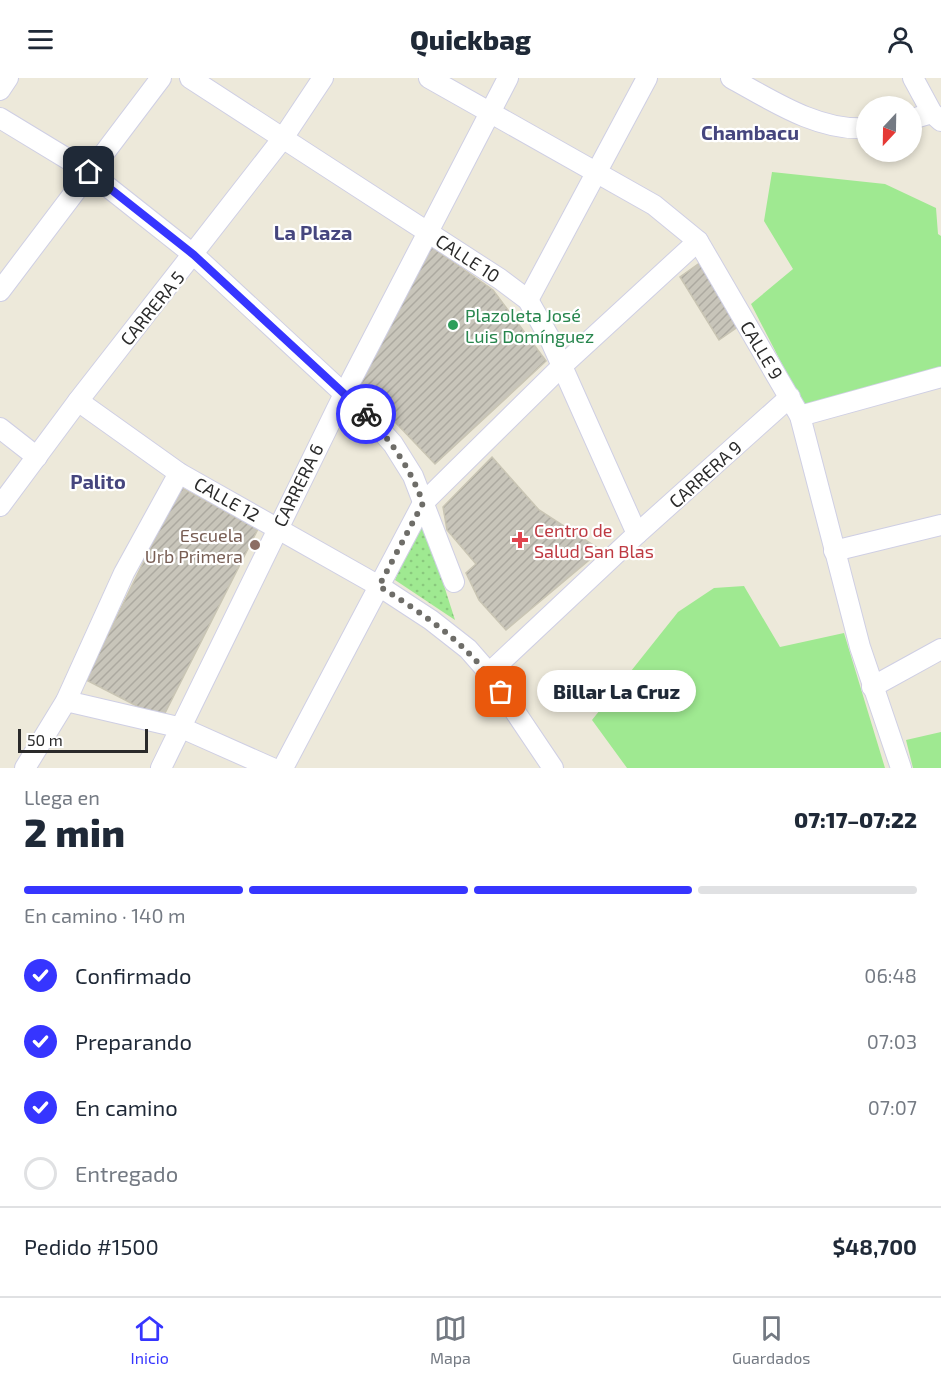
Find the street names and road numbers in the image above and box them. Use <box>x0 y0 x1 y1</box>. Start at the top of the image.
street label: CALLE 10 <box>432 229 504 287</box>
street label: CARRERA 5 <box>115 266 189 350</box>
street label: CALLE 9 <box>736 317 788 383</box>
street label: CARRERA 9 <box>664 436 746 512</box>
street label: CARRERA 6 <box>268 440 328 530</box>
street label: CALLE 12 <box>190 472 264 526</box>

